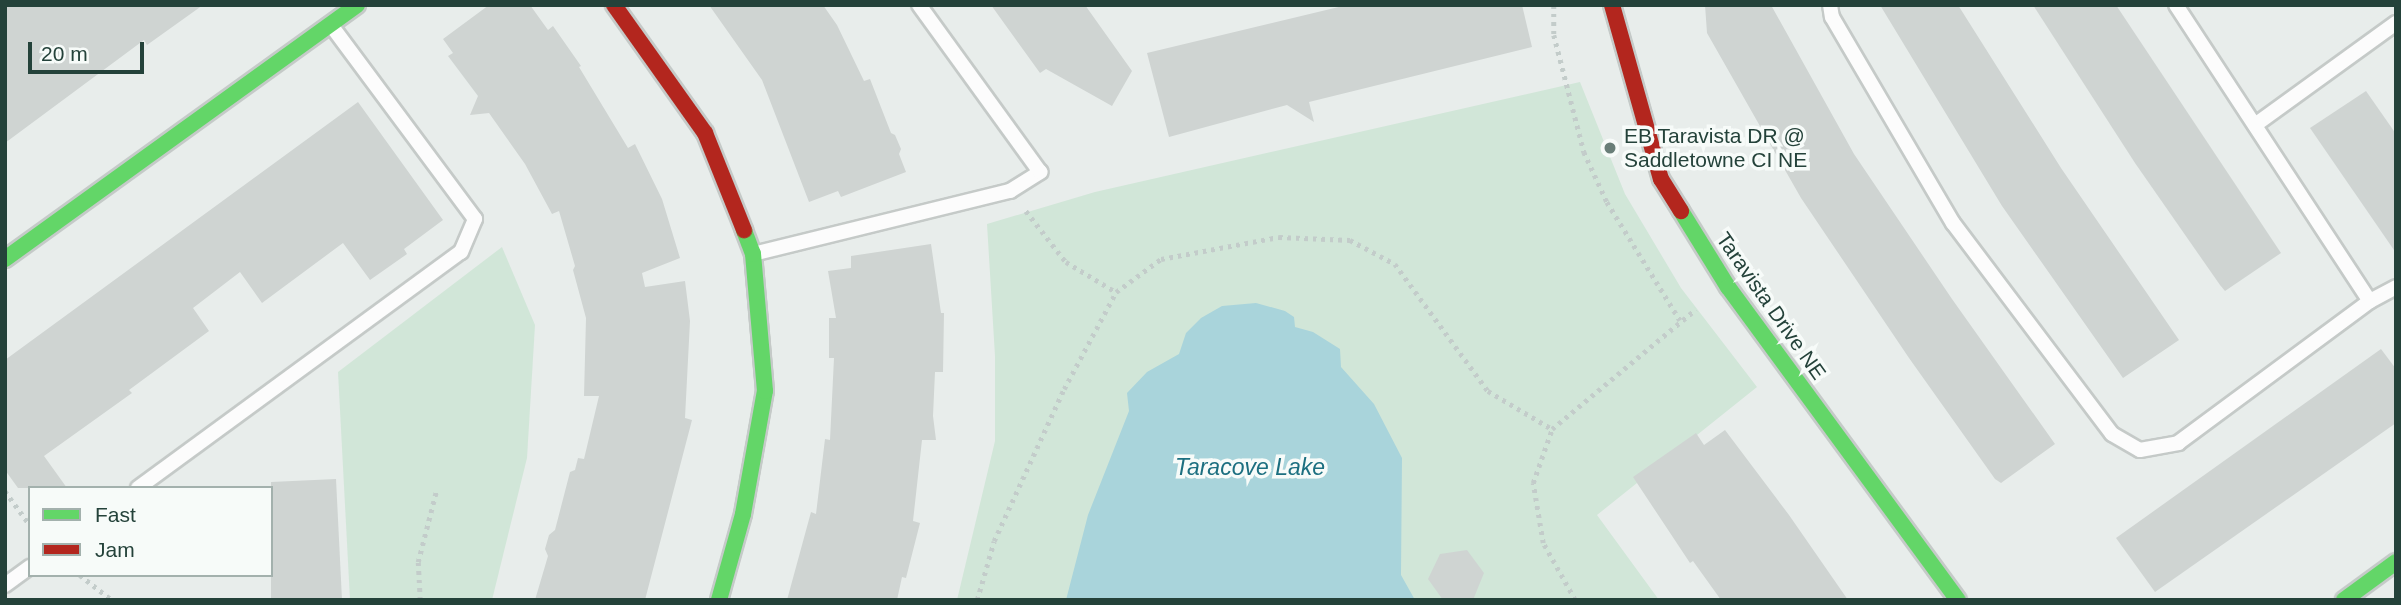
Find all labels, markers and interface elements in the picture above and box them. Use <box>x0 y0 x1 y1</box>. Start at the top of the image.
scale bar <box>32 28 147 72</box>
text: 20 m <box>41 42 88 65</box>
place label: EB Taravista DR @ Saddletowne CI NE <box>1624 123 1807 173</box>
marker: EB Taravista DR @ Saddletowne CI NE <box>1602 140 1618 156</box>
street label: Taravista Drive NE <box>1711 228 1831 384</box>
water label: Taracove Lake <box>1175 453 1325 481</box>
legend <box>28 486 273 577</box>
text: Fast <box>95 503 136 526</box>
text: Jam <box>95 538 135 561</box>

